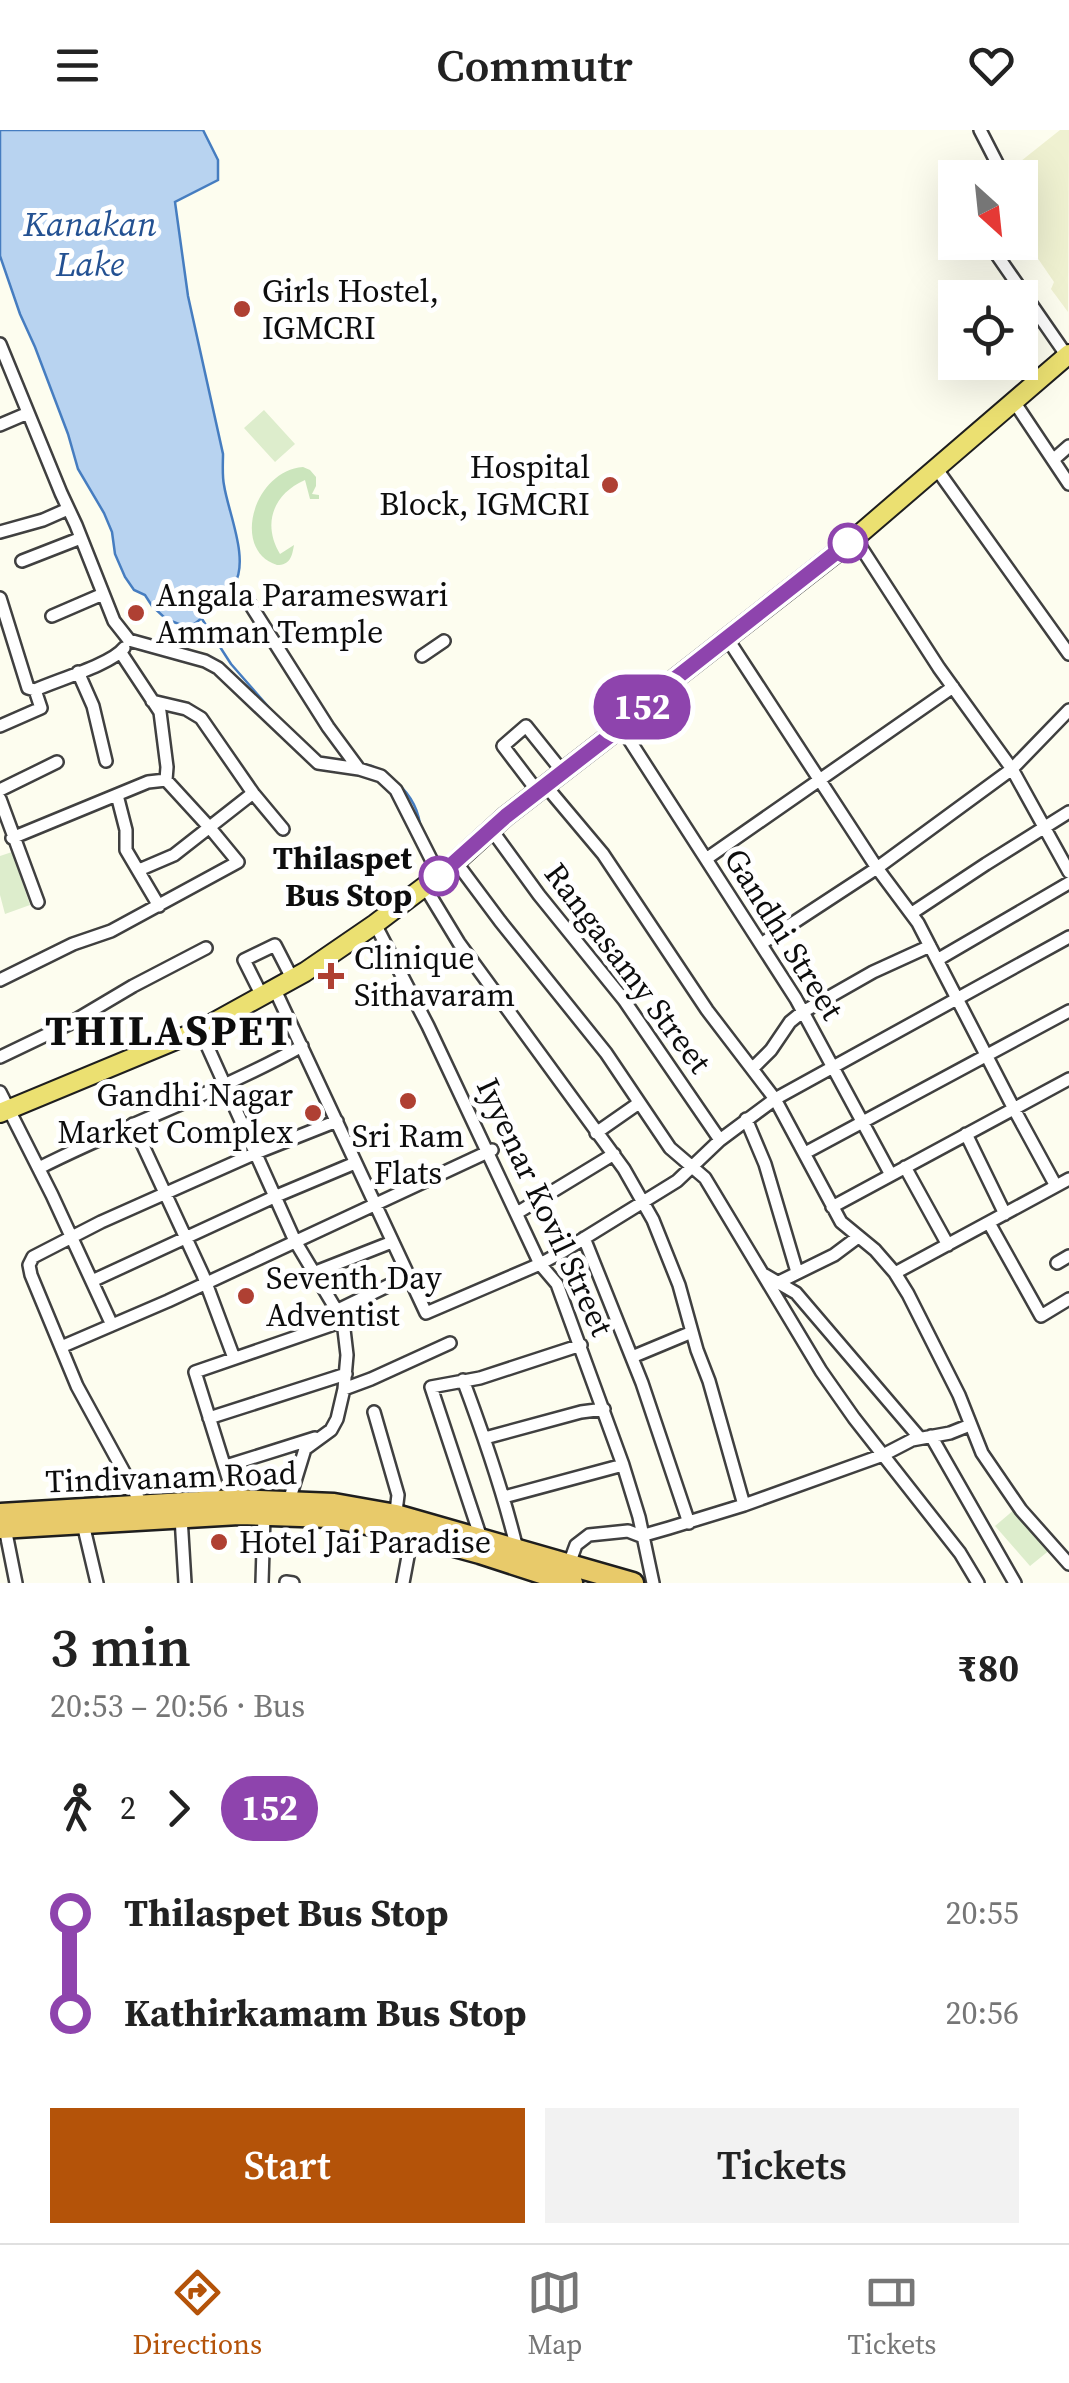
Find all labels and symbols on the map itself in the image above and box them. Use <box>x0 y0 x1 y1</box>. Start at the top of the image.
north arrow <box>938 160 1038 260</box>
water label: Kanakan Lake <box>22 200 157 288</box>
place label: Girls Hostel, IGMCRI <box>262 269 439 350</box>
marker: Girls Hostel, IGMCRI <box>231 298 253 320</box>
place label: Hospital Block, IGMCRI <box>379 445 590 526</box>
marker: Hospital Block, IGMCRI <box>599 474 621 496</box>
unlabelled marker <box>829 524 867 562</box>
place label: Angala Parameswari Amman Temple <box>156 573 448 654</box>
marker: Angala Parameswari Amman Temple <box>125 602 147 624</box>
line badge: 152 <box>584 674 700 740</box>
place label: Thilaspet Bus Stop <box>273 836 413 917</box>
street label: Gandhi Street <box>714 840 854 1029</box>
street label: Rangasamy Street <box>534 854 722 1083</box>
marker: Thilaspet Bus Stop <box>420 857 458 895</box>
place label: Clinique Sithavaram <box>354 936 515 1017</box>
marker: Clinique Sithavaram <box>318 963 344 989</box>
district label: THILASPET <box>45 1001 295 1059</box>
street label: Iyyenar Kovil Street <box>466 1071 624 1344</box>
place label: Gandhi Nagar Market Complex <box>57 1073 293 1154</box>
marker: Sri Ram Flats <box>397 1090 419 1112</box>
marker: Gandhi Nagar Market Complex <box>302 1102 324 1124</box>
place label: Sri Ram Flats <box>352 1114 464 1195</box>
place label: Seventh Day Adventist <box>266 1256 442 1337</box>
marker: Seventh Day Adventist <box>235 1285 257 1307</box>
street label: Tindivanam Road <box>45 1451 297 1503</box>
place label: Hotel Jai Paradise <box>239 1520 491 1564</box>
marker: Hotel Jai Paradise <box>208 1531 230 1553</box>

